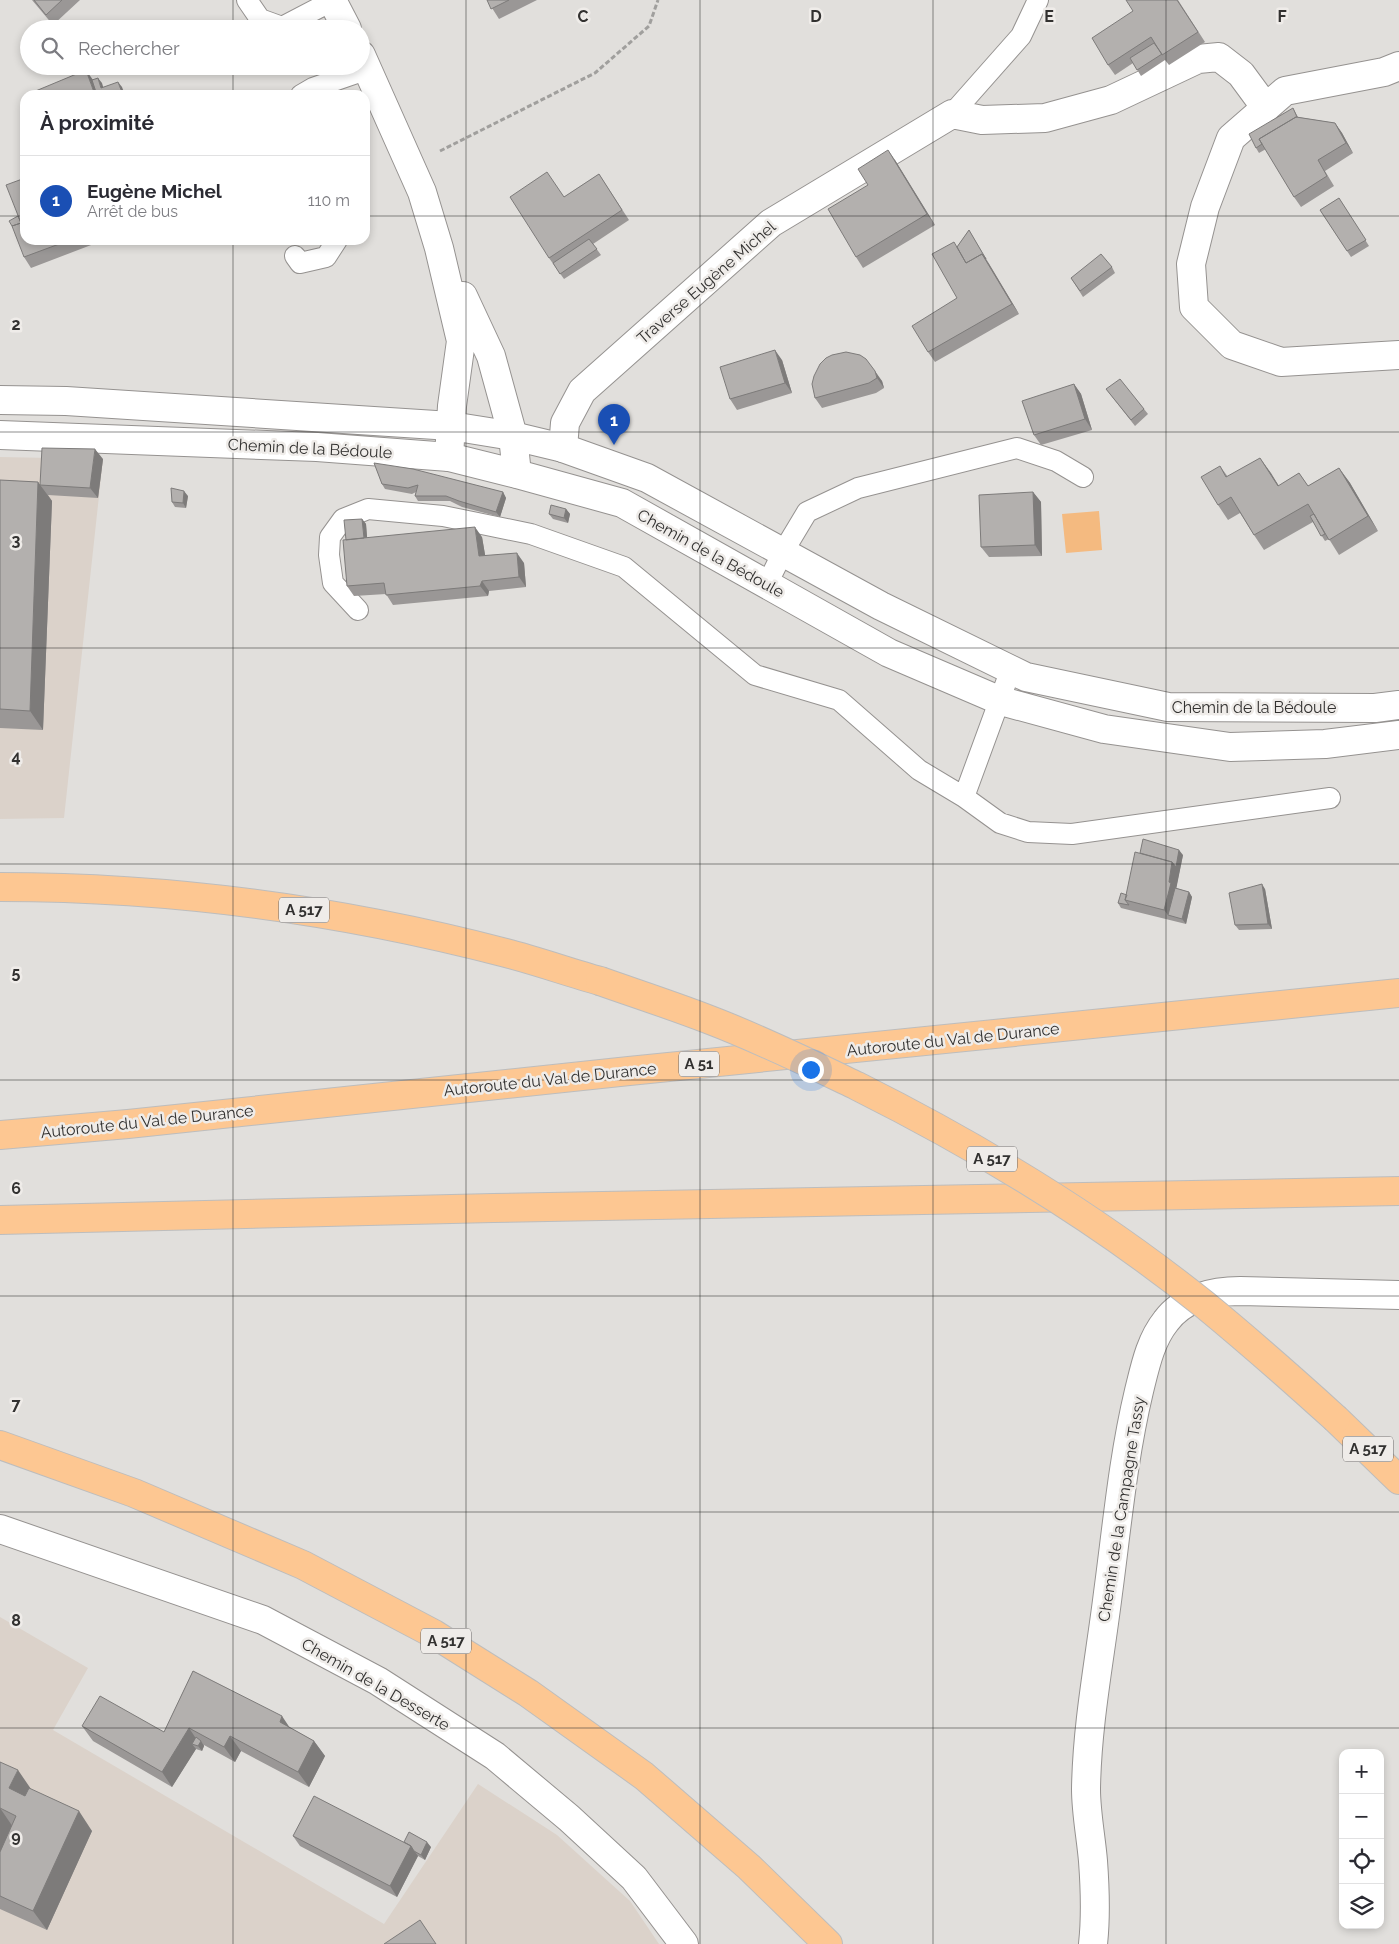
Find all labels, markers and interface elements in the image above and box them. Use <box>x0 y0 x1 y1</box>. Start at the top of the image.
text: C <box>578 7 589 26</box>
text: D <box>810 7 822 26</box>
text: E <box>1044 7 1054 26</box>
text: F <box>1277 7 1287 26</box>
search box <box>20 20 370 75</box>
icon: search <box>38 34 66 62</box>
text: Rechercher <box>78 37 180 59</box>
text: À proximité <box>40 110 154 135</box>
text: Eugène Michel <box>87 180 222 202</box>
text: 1 <box>52 191 60 210</box>
text: 110 m <box>308 191 350 210</box>
text: Arrêt de bus <box>87 202 178 221</box>
street label: Traverse Eugène Michel <box>633 217 780 348</box>
text: 2 <box>11 315 21 334</box>
pin: 1 <box>598 404 630 445</box>
street label: Chemin de la Bédoule <box>227 435 393 462</box>
street label: Chemin de la Bédoule <box>634 505 787 602</box>
text: 3 <box>12 531 21 550</box>
street label: Chemin de la Bédoule <box>1172 698 1336 717</box>
text: 4 <box>11 747 21 766</box>
road number: A 517 <box>279 898 329 922</box>
text: 5 <box>12 963 21 982</box>
street label: Autoroute du Val de Durance <box>846 1019 1060 1060</box>
road number: A 51 <box>679 1052 719 1076</box>
your location <box>798 1057 824 1083</box>
street label: Autoroute du Val de Durance <box>443 1059 657 1100</box>
street label: Autoroute du Val de Durance <box>40 1101 254 1142</box>
road number: A 517 <box>967 1146 1017 1172</box>
text: 6 <box>11 1179 21 1198</box>
text: 7 <box>12 1395 21 1414</box>
street label: Chemin de la Campagne Tassy <box>1094 1395 1149 1623</box>
road number: A 517 <box>1343 1436 1393 1462</box>
text: 8 <box>11 1611 21 1630</box>
road number: A 517 <box>421 1628 471 1654</box>
street label: Chemin de la Desserte <box>298 1634 453 1735</box>
map controls <box>1339 1749 1384 1929</box>
button: + <box>1339 1749 1384 1794</box>
button: − <box>1339 1794 1384 1839</box>
text: 9 <box>11 1827 21 1846</box>
button: locate <box>1339 1839 1384 1884</box>
button: layers <box>1339 1884 1384 1929</box>

